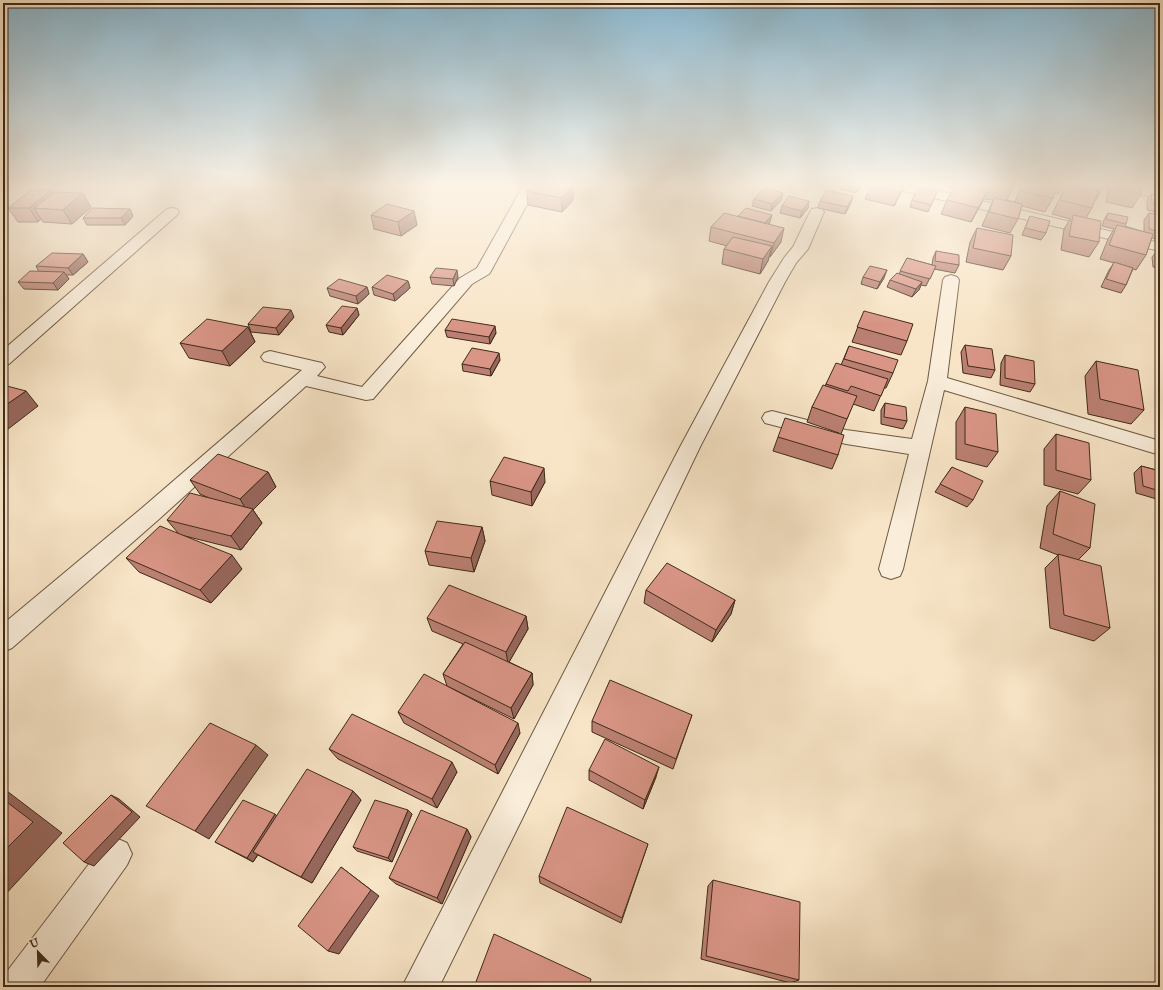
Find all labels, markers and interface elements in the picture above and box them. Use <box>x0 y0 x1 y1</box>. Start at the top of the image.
north arrow <box>18 932 58 972</box>
text: U <box>28 935 41 951</box>

